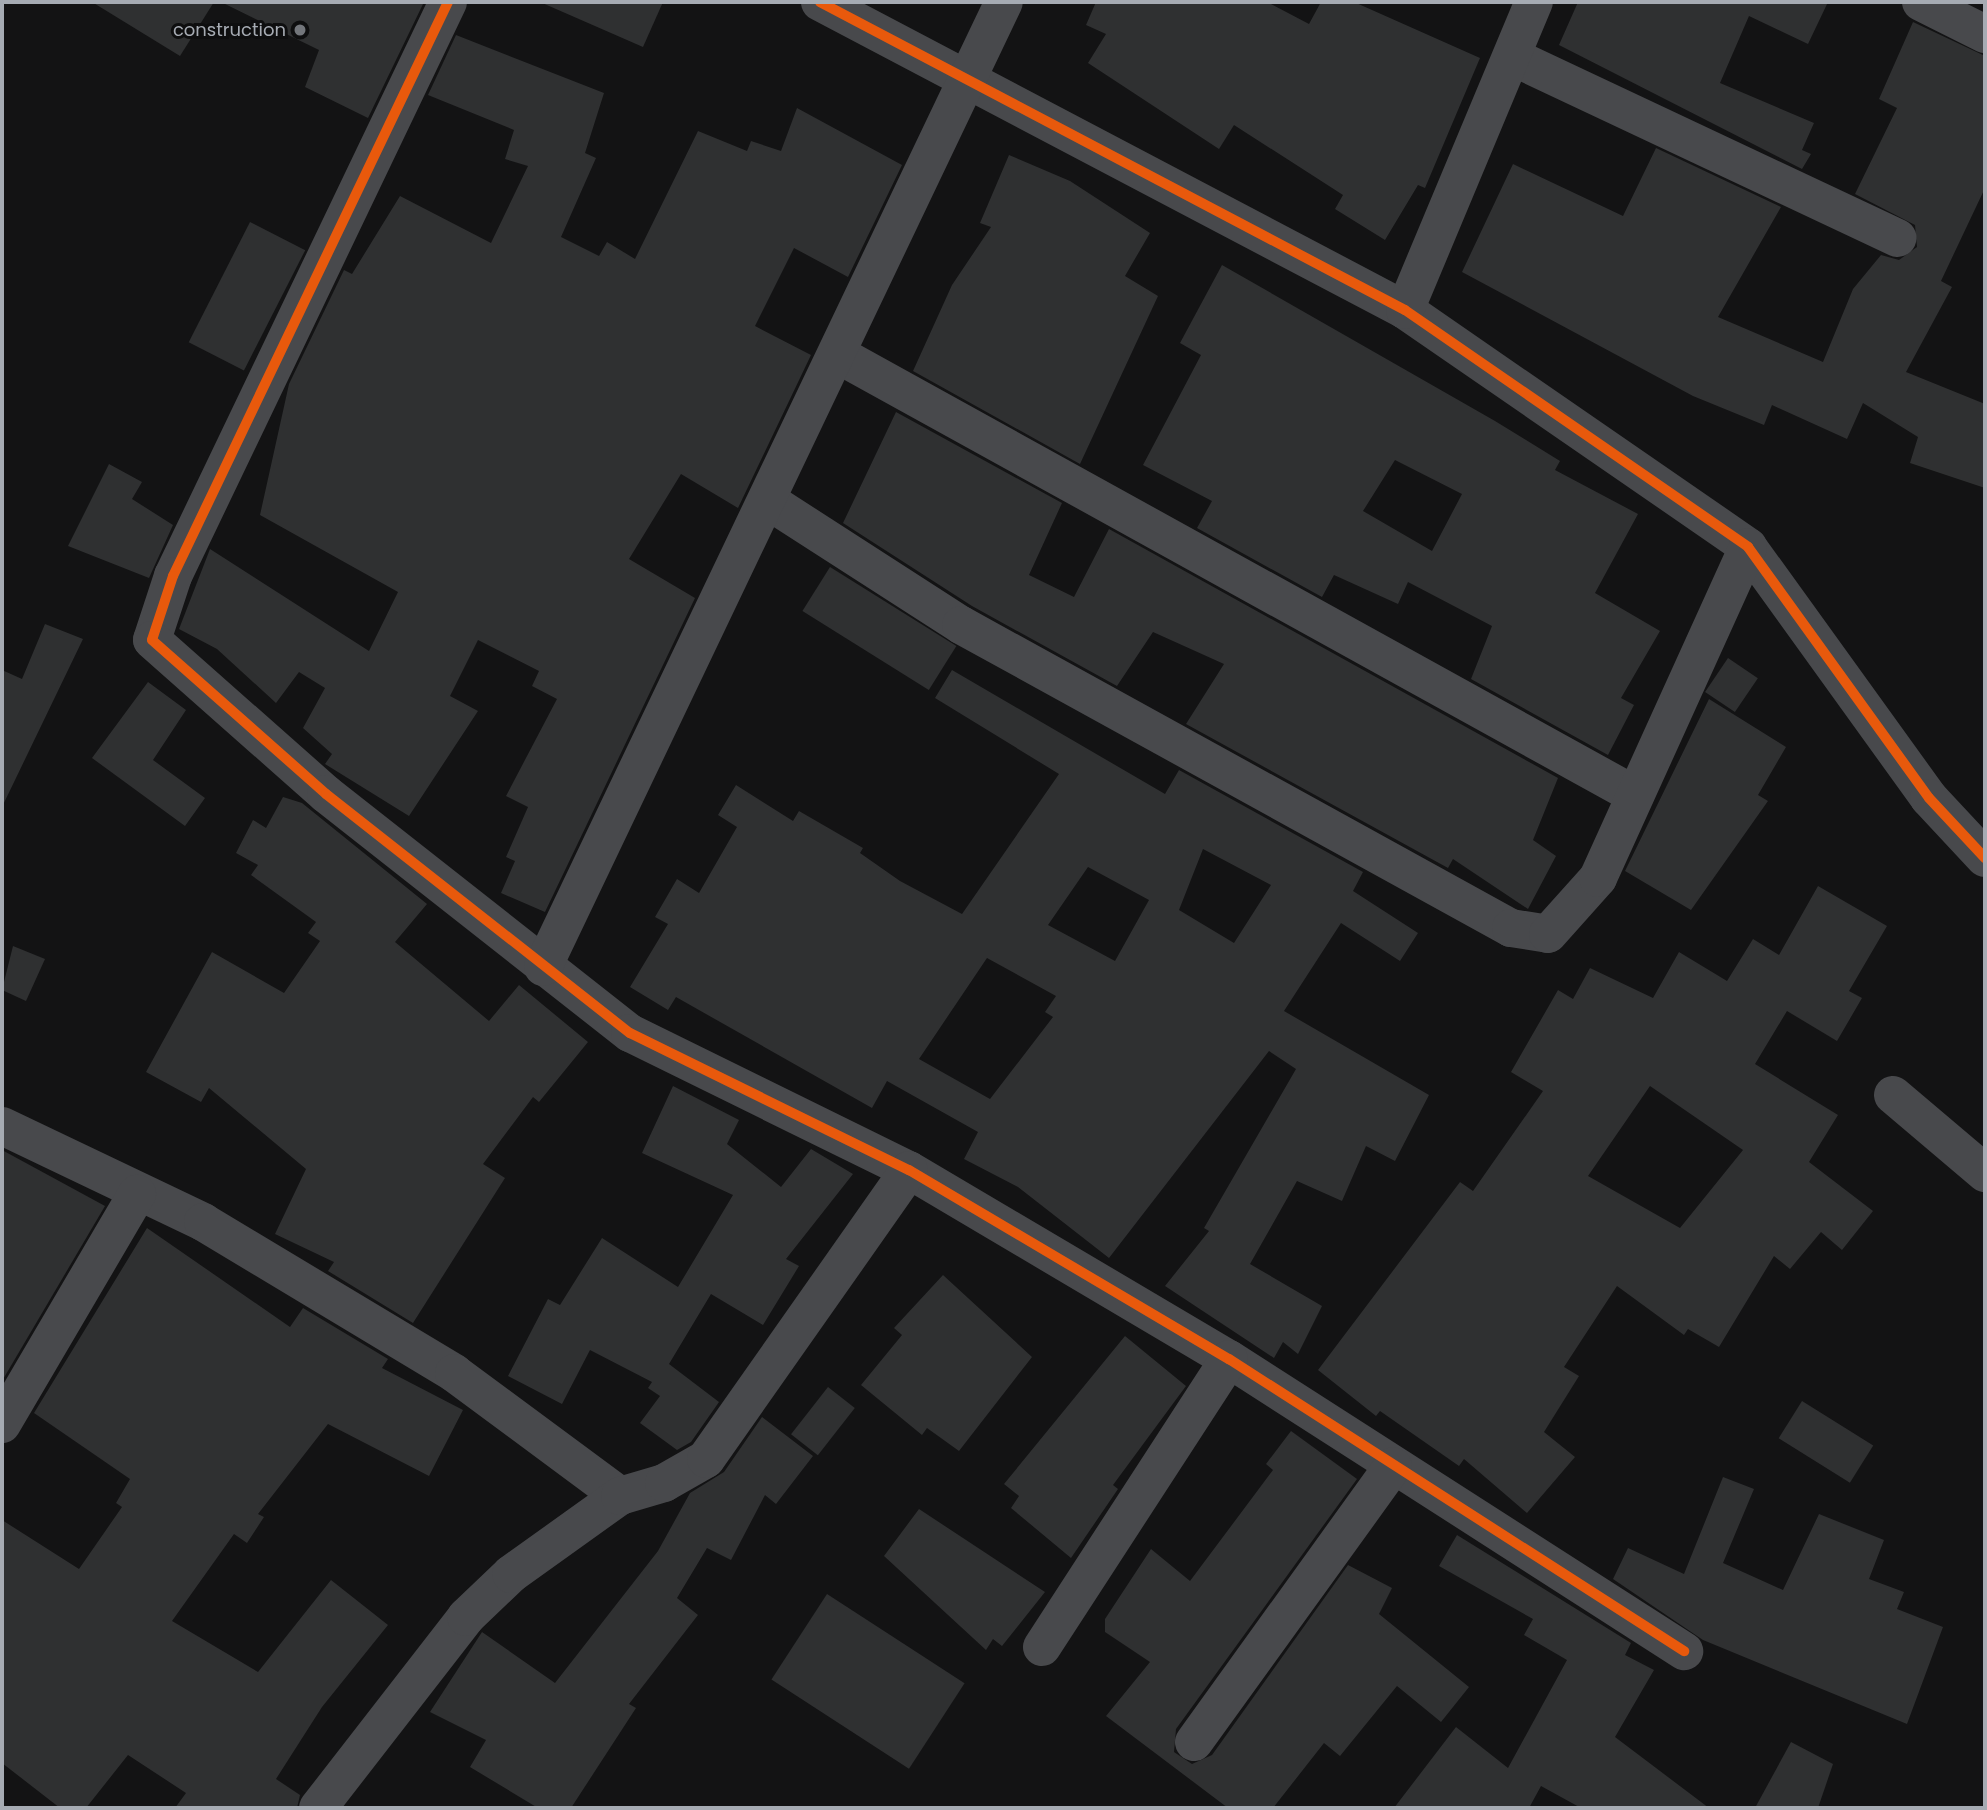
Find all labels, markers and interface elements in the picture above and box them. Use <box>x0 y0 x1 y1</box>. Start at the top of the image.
place label: construction <box>173 19 286 41</box>
marker: construction <box>292 22 308 38</box>

